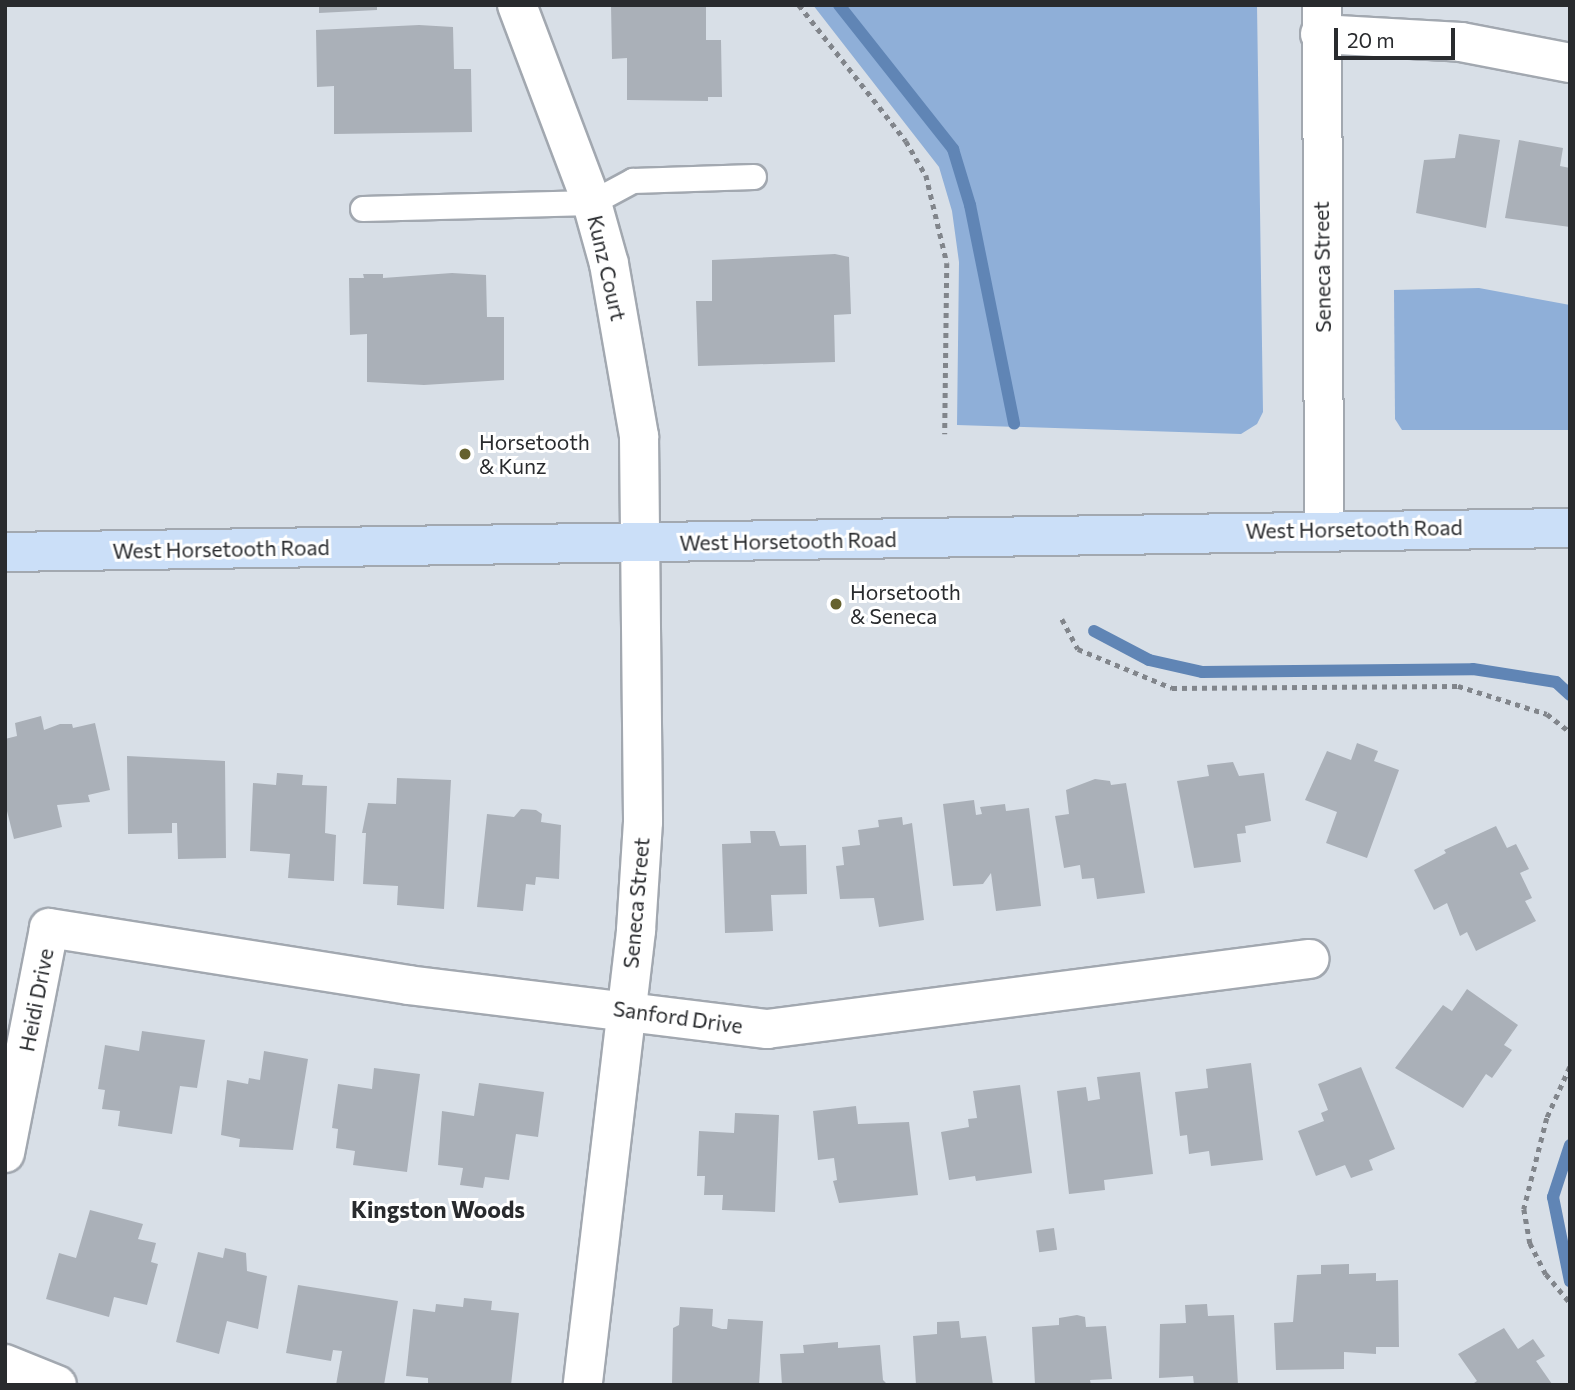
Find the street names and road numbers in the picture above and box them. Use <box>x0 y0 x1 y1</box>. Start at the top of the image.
street label: Seneca Street <box>1308 201 1336 333</box>
street label: Kunz Court <box>583 213 631 323</box>
street label: West Horsetooth Road <box>1245 515 1463 543</box>
street label: West Horsetooth Road <box>679 527 897 555</box>
street label: West Horsetooth Road <box>112 535 330 563</box>
street label: Seneca Street <box>618 837 654 969</box>
street label: Heidi Drive <box>14 946 58 1054</box>
street label: Sanford Drive <box>612 995 744 1039</box>

